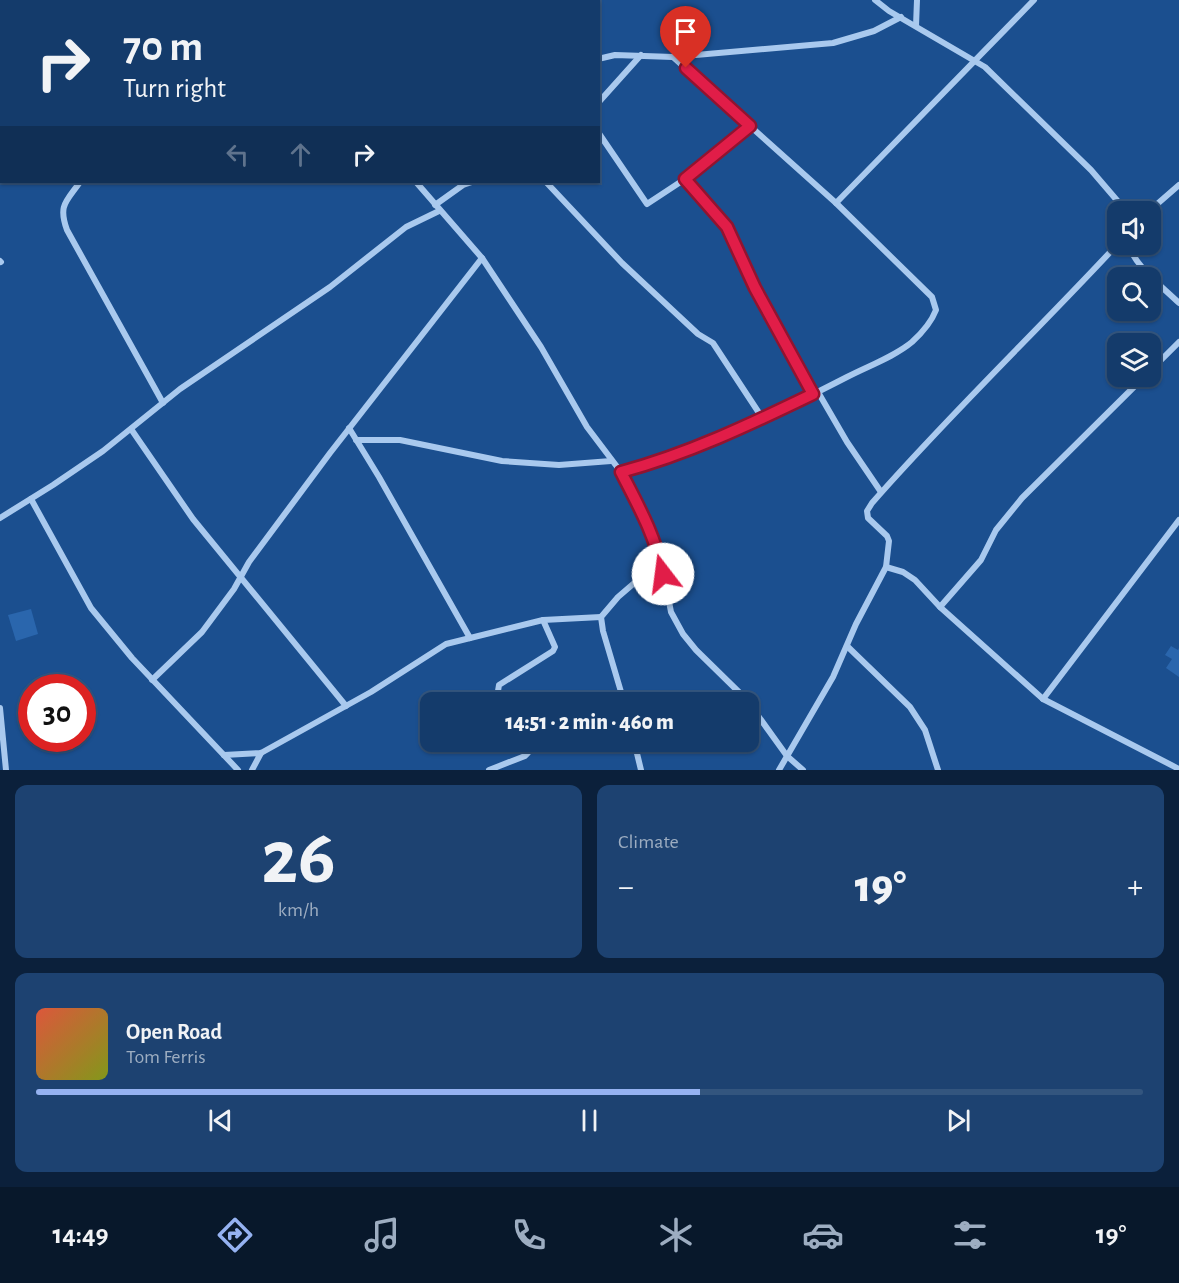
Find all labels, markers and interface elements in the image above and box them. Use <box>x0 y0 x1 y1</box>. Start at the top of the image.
pin <box>660 6 711 68</box>
icon: arrive <box>669 15 702 48</box>
icon: right <box>24 24 102 102</box>
text: 70 m <box>123 26 203 68</box>
text: Turn right <box>123 75 226 102</box>
icon: left <box>221 138 254 171</box>
icon: ahead <box>284 138 317 171</box>
icon: right <box>347 138 380 171</box>
map controls <box>1107 201 1161 387</box>
button: sound <box>1107 201 1161 255</box>
button: search <box>1107 267 1161 321</box>
button: layers <box>1107 333 1161 387</box>
position arrow <box>631 542 695 606</box>
speed limit sign: 30 <box>18 674 96 752</box>
text: 14:51 · 2 min · 460 m <box>505 711 674 733</box>
text: 26 <box>261 820 336 898</box>
text: Climate <box>618 832 679 852</box>
text: 19° <box>855 865 906 910</box>
text: − <box>618 871 634 904</box>
text: + <box>1127 871 1143 904</box>
text: km/h <box>278 900 319 920</box>
text: Open Road <box>126 1021 222 1043</box>
text: Tom Ferris <box>126 1047 206 1067</box>
icon: previous <box>204 1104 237 1137</box>
icon: pause <box>573 1104 606 1137</box>
icon: next <box>942 1104 975 1137</box>
icon: directions <box>214 1214 256 1256</box>
icon: music <box>361 1214 403 1256</box>
icon: phone <box>508 1214 550 1256</box>
icon: climate <box>655 1214 697 1256</box>
icon: car <box>802 1214 844 1256</box>
icon: filters <box>949 1214 991 1256</box>
text: 14:49 <box>53 1221 109 1248</box>
text: 19° <box>1096 1221 1126 1248</box>

